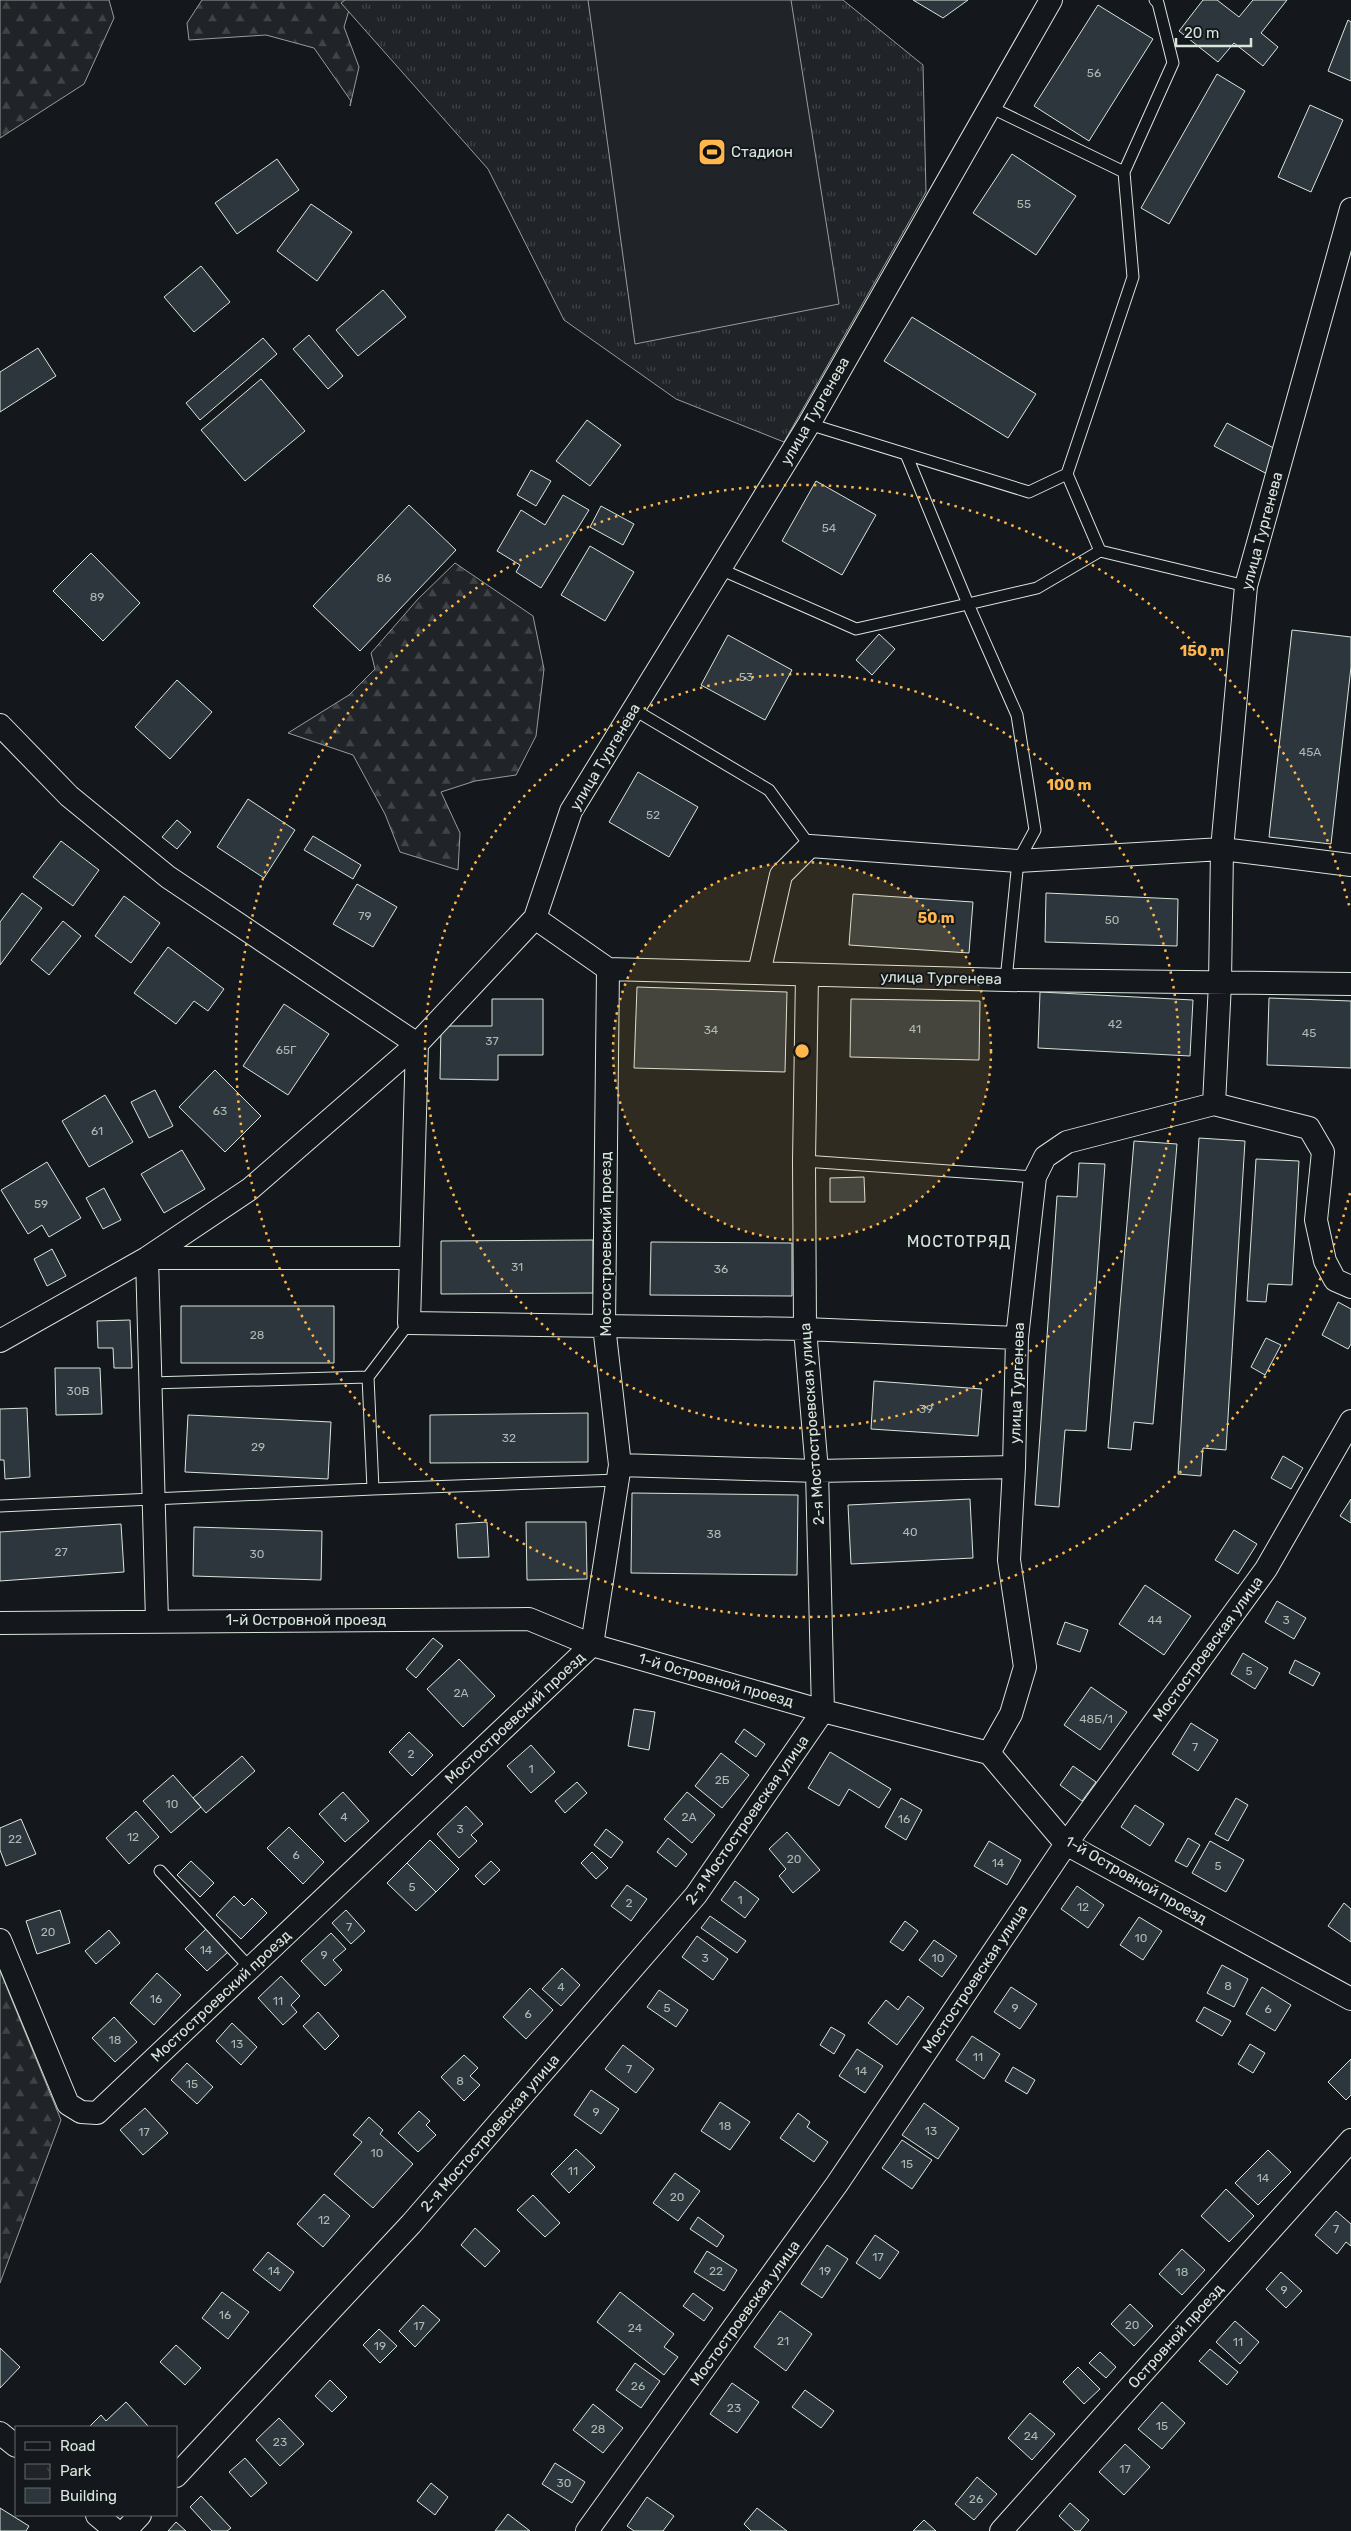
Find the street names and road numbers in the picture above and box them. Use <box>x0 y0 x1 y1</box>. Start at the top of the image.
street label: улица Тургенева <box>777 354 853 468</box>
street label: улица Тургенева <box>1238 470 1286 592</box>
street label: улица Тургенева <box>566 700 644 814</box>
street label: улица Тургенева <box>880 968 1002 988</box>
street label: Мостостроевский проезд <box>597 1151 615 1337</box>
street label: 2-я Мостостроевская улица <box>796 1322 828 1526</box>
street label: улица Тургенева <box>1006 1322 1028 1444</box>
street label: Мостостроевская улица <box>1149 1573 1267 1725</box>
street label: 1-й Островной проезд <box>226 1611 386 1629</box>
street label: Мостостроевский проезд <box>441 1648 589 1788</box>
street label: 1-й Островной проезд <box>636 1649 796 1711</box>
street label: 2-я Мостостроевская улица <box>682 1732 812 1908</box>
street label: 1-й Островной проезд <box>1062 1832 1210 1928</box>
street label: Мостостроевская улица <box>919 1901 1031 2057</box>
street label: Мостостроевский проезд <box>147 1926 295 2066</box>
street label: 2-я Мостостроевская улица <box>417 2051 563 2215</box>
street label: Мостостроевская улица <box>686 2237 804 2389</box>
street label: Островной проезд <box>1124 2280 1228 2392</box>

